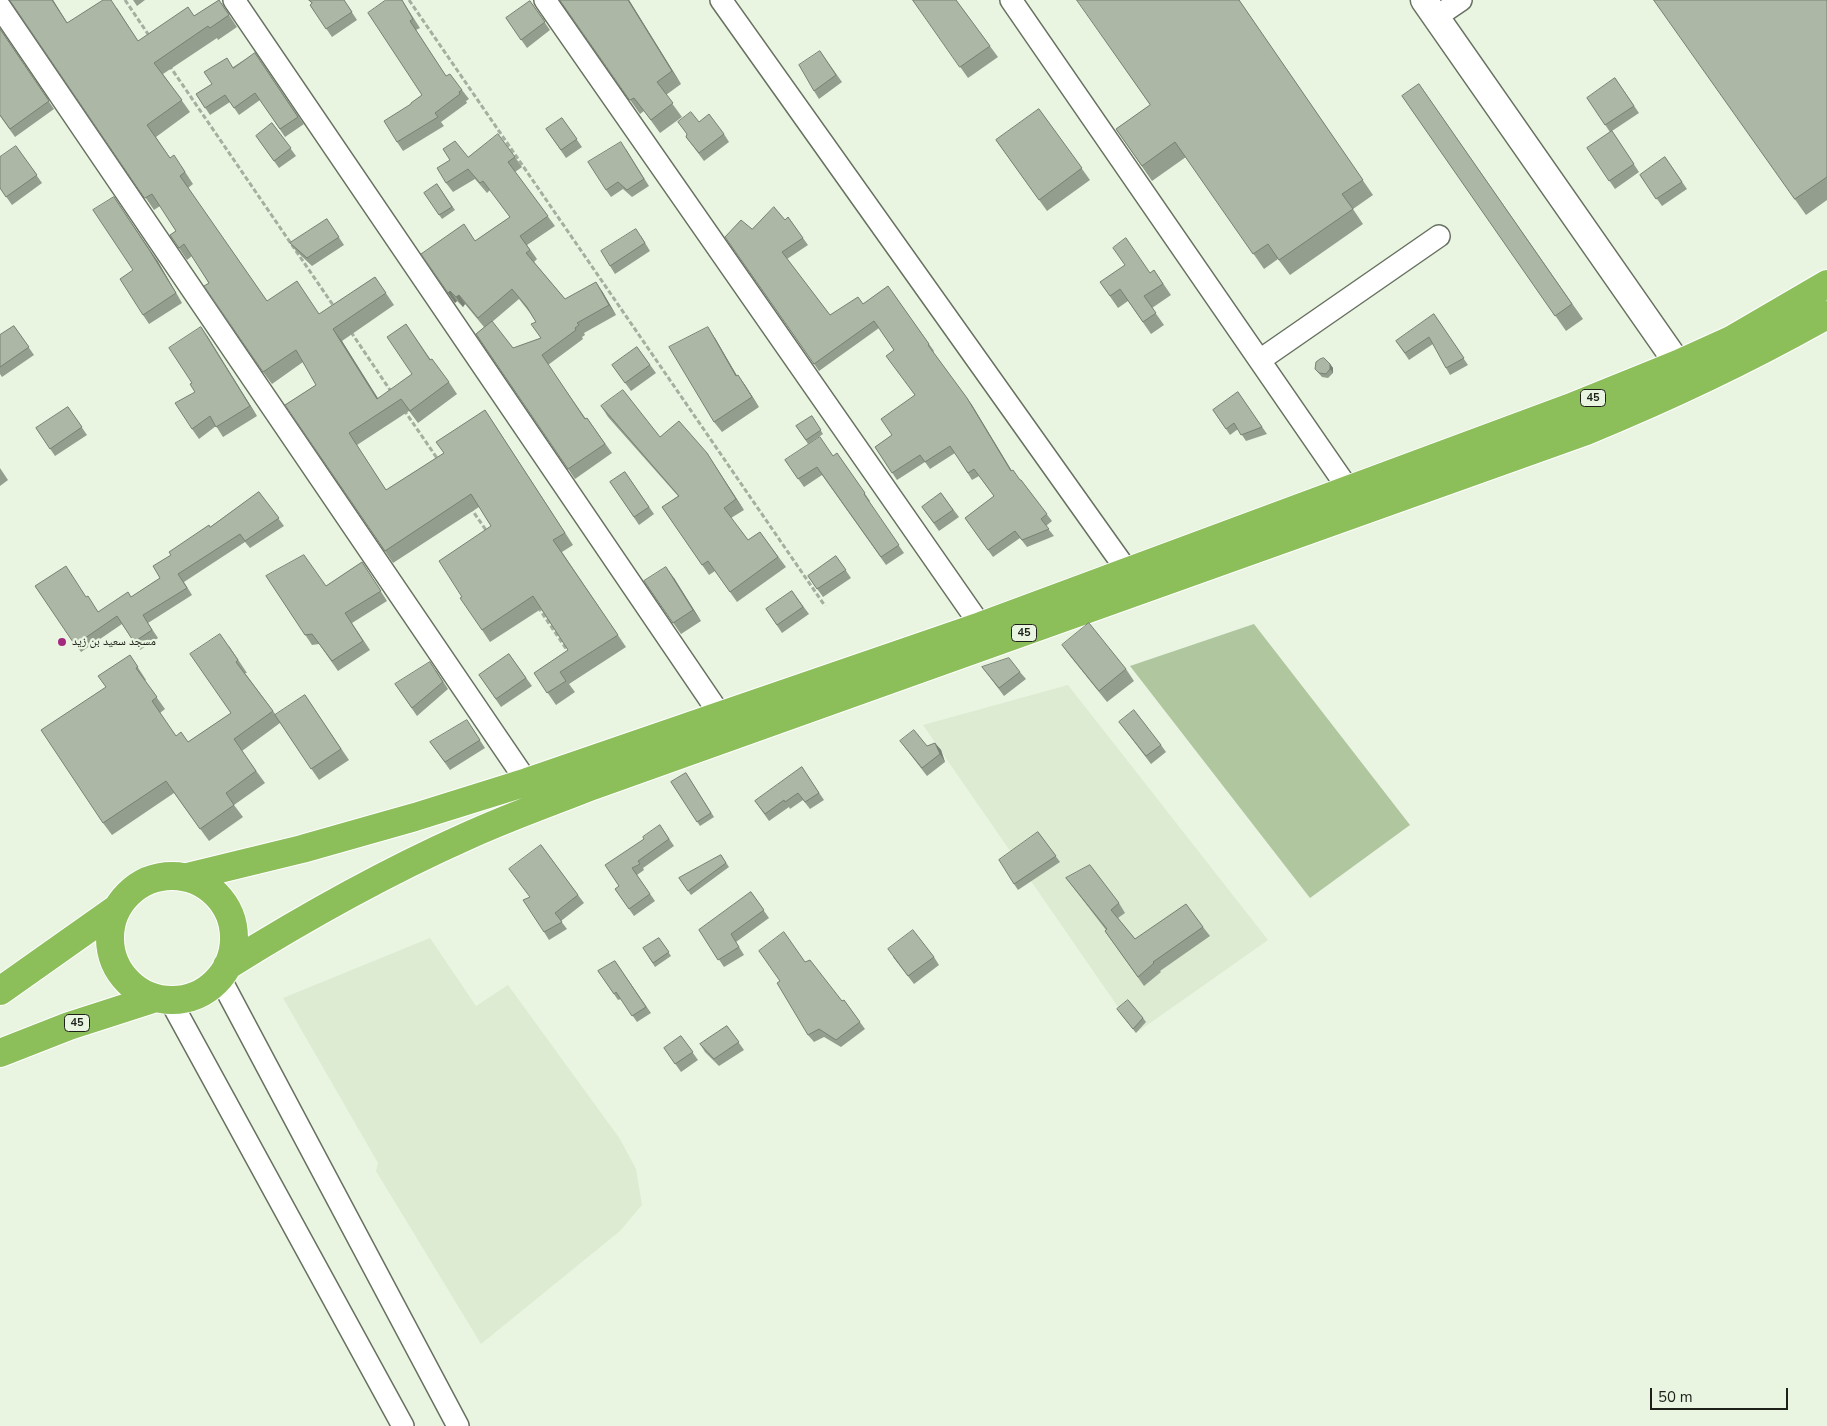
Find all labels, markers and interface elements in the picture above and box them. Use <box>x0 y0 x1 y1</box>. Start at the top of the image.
road number: 45 <box>1580 389 1606 406</box>
road number: 45 <box>1012 624 1036 641</box>
place label: مسجد سعيد بن زيد <box>72 635 156 649</box>
marker: مسجد سعيد بن زيد <box>56 636 68 648</box>
road number: 45 <box>64 1014 90 1032</box>
scale bar <box>1652 1378 1790 1410</box>
text: 50 m <box>1658 1387 1693 1407</box>

